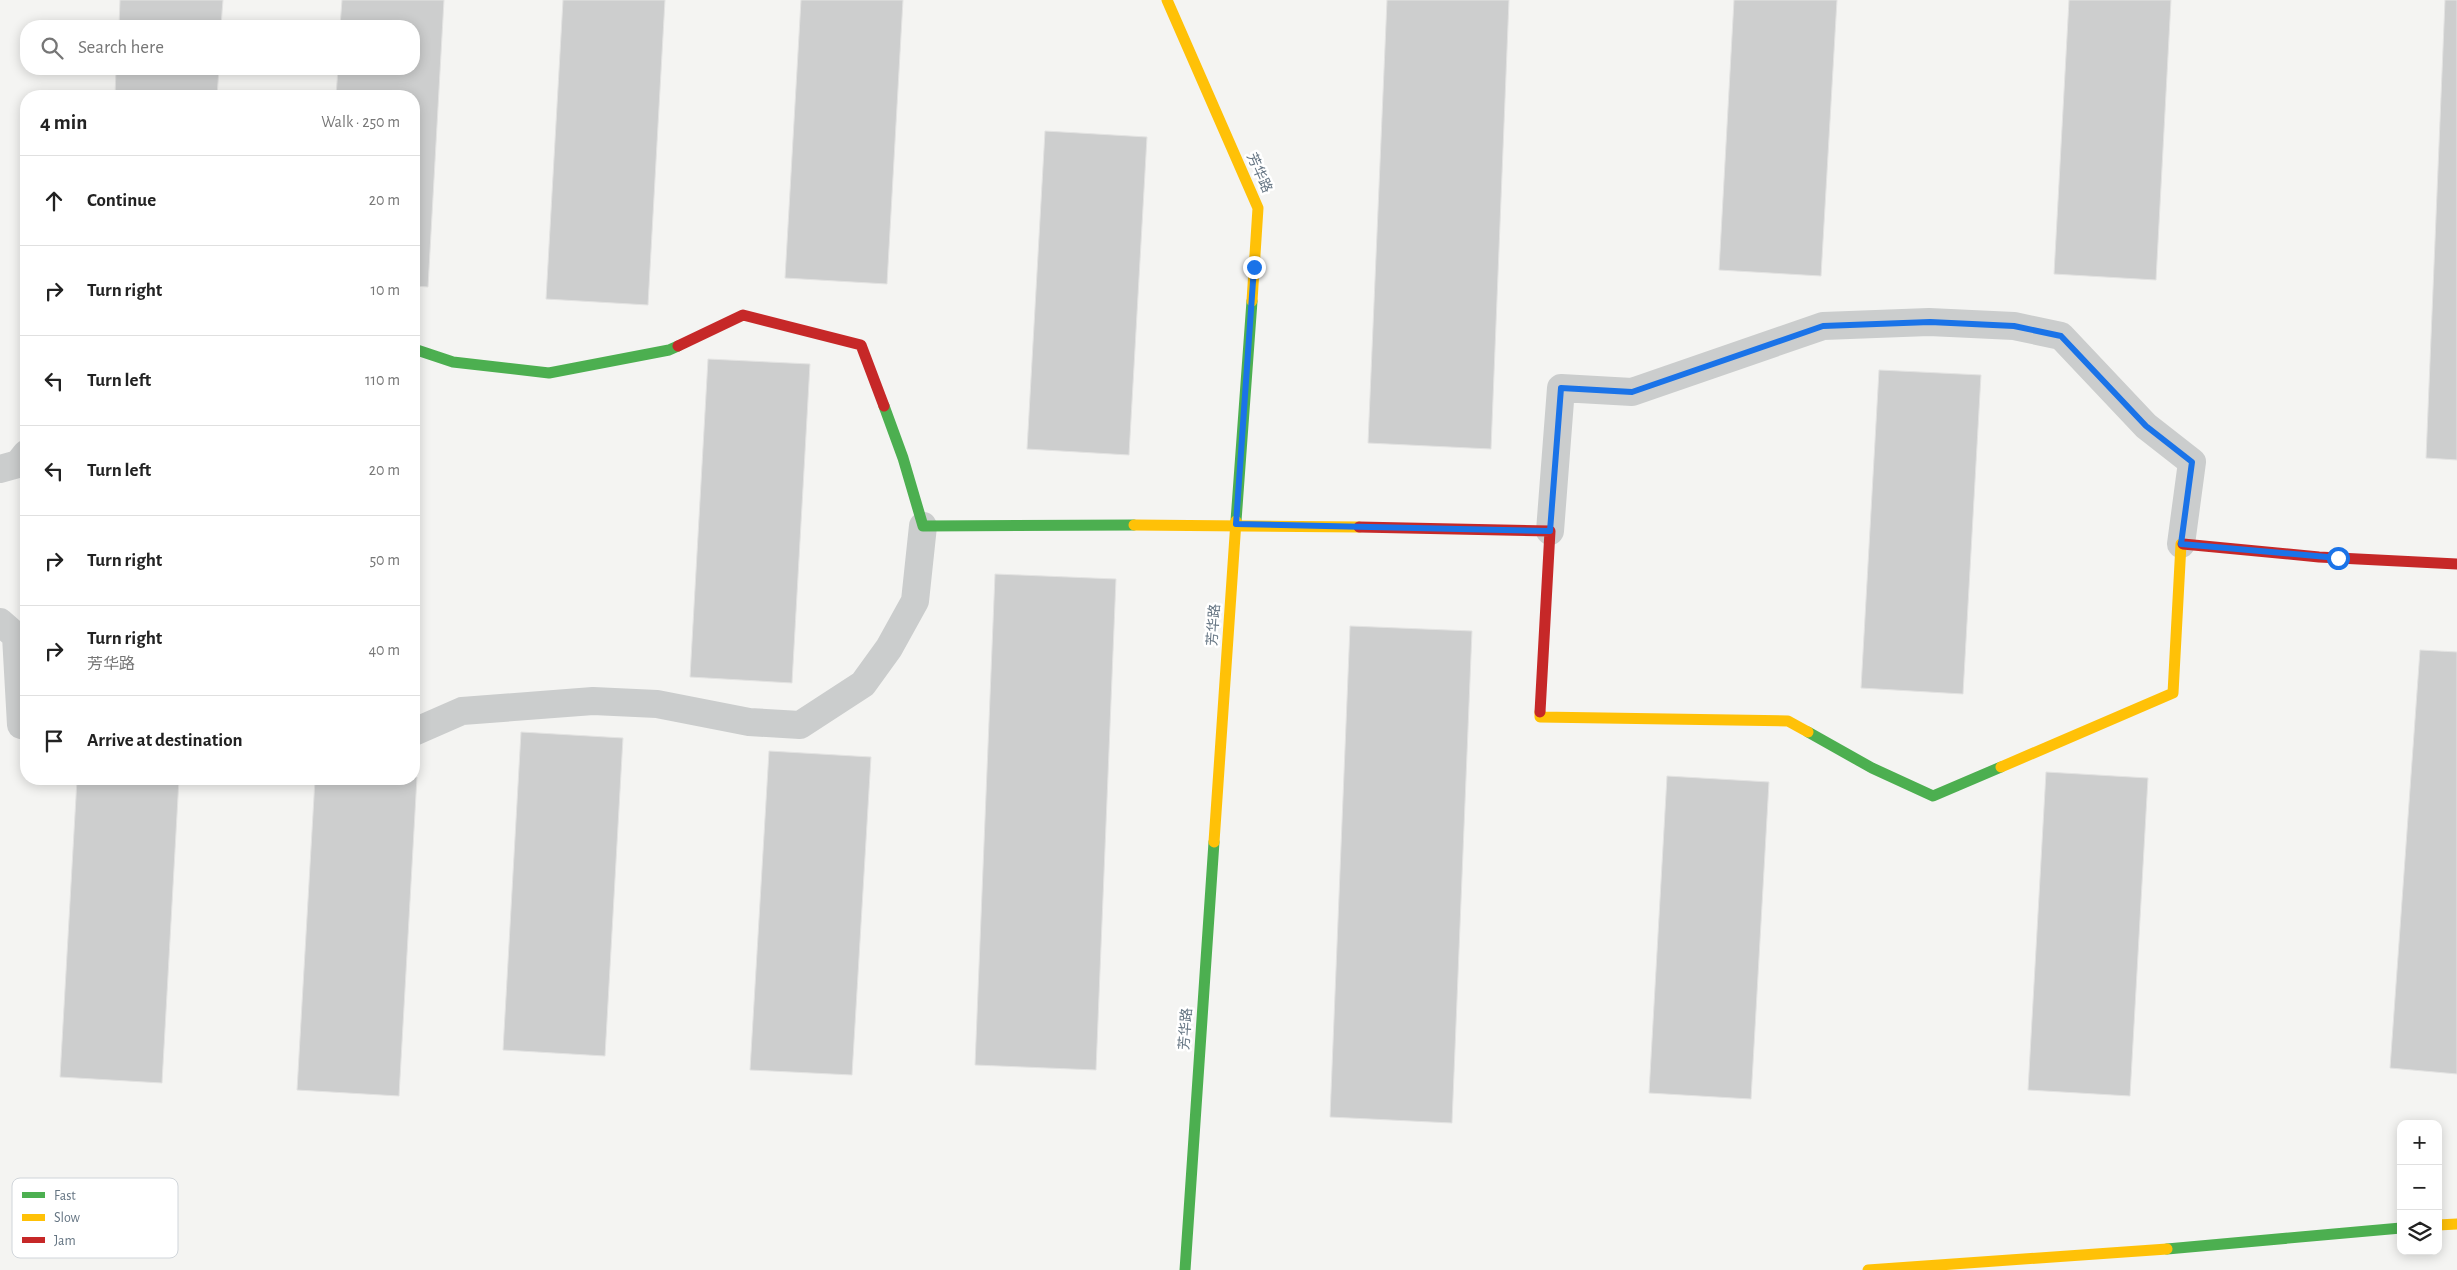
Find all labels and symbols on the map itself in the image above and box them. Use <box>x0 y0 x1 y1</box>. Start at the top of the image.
street label: 芳华路 <box>1244 150 1276 195</box>
route end <box>1243 256 1266 279</box>
route start <box>2327 547 2350 570</box>
street label: 芳华路 <box>1204 603 1222 646</box>
street label: 芳华路 <box>1176 1007 1194 1050</box>
legend <box>12 1178 178 1258</box>
text: Fast <box>54 1189 76 1203</box>
text: Slow <box>54 1211 81 1225</box>
text: Jam <box>54 1234 76 1248</box>

